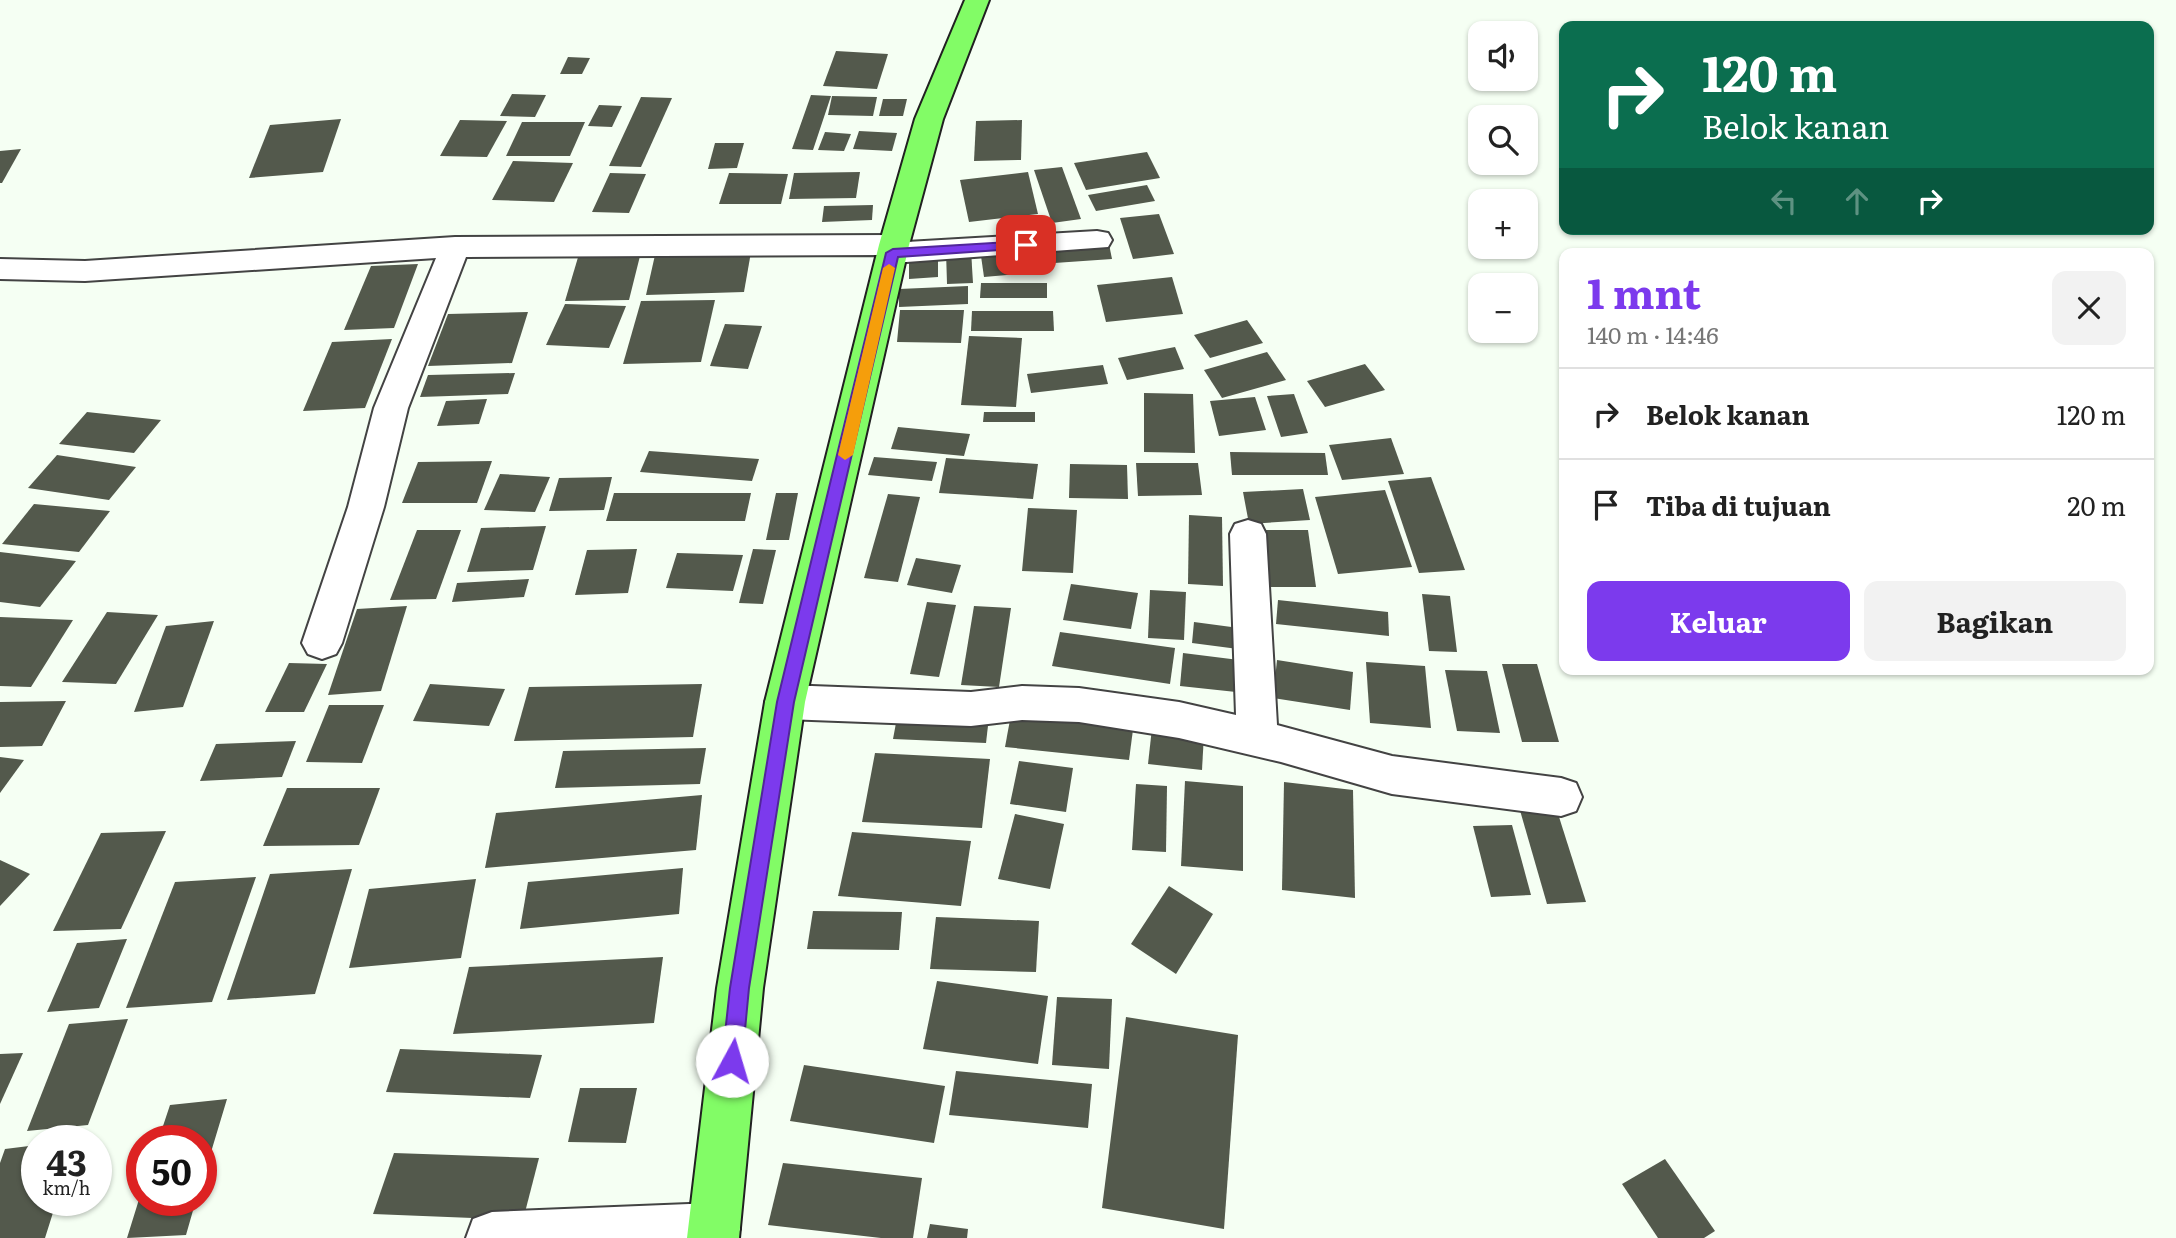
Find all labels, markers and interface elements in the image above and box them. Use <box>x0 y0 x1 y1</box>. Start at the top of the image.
map controls <box>1468 21 1538 343</box>
button: sound <box>1468 21 1538 91</box>
text: 120 m <box>1702 34 1837 107</box>
icon: right <box>1587 49 1678 140</box>
text: Belok kanan <box>1702 101 1890 149</box>
button: search <box>1468 105 1538 175</box>
icon: left <box>1765 182 1803 220</box>
icon: ahead <box>1838 182 1876 220</box>
icon: right <box>1911 182 1949 220</box>
button: + <box>1468 189 1538 259</box>
pin <box>996 215 1056 275</box>
icon: arrive <box>1007 226 1045 264</box>
text: 1 mnt <box>1587 260 1701 322</box>
button: close <box>2052 271 2126 345</box>
button: − <box>1468 273 1538 343</box>
text: 140 m · 14:46 <box>1587 317 1719 351</box>
text: Belok kanan <box>1646 394 1810 433</box>
text: 120 m <box>2057 394 2126 433</box>
icon: right <box>1587 395 1625 433</box>
text: Tiba di tujuan <box>1646 485 1831 524</box>
text: 20 m <box>2067 485 2126 524</box>
icon: arrive <box>1587 486 1625 524</box>
button: Keluar <box>1587 581 1850 661</box>
button: Bagikan <box>1864 581 2126 661</box>
position arrow <box>695 1024 769 1098</box>
speed limit sign: 50 <box>126 1125 217 1216</box>
text: 43 <box>46 1135 87 1187</box>
text: km/h <box>43 1174 90 1201</box>

